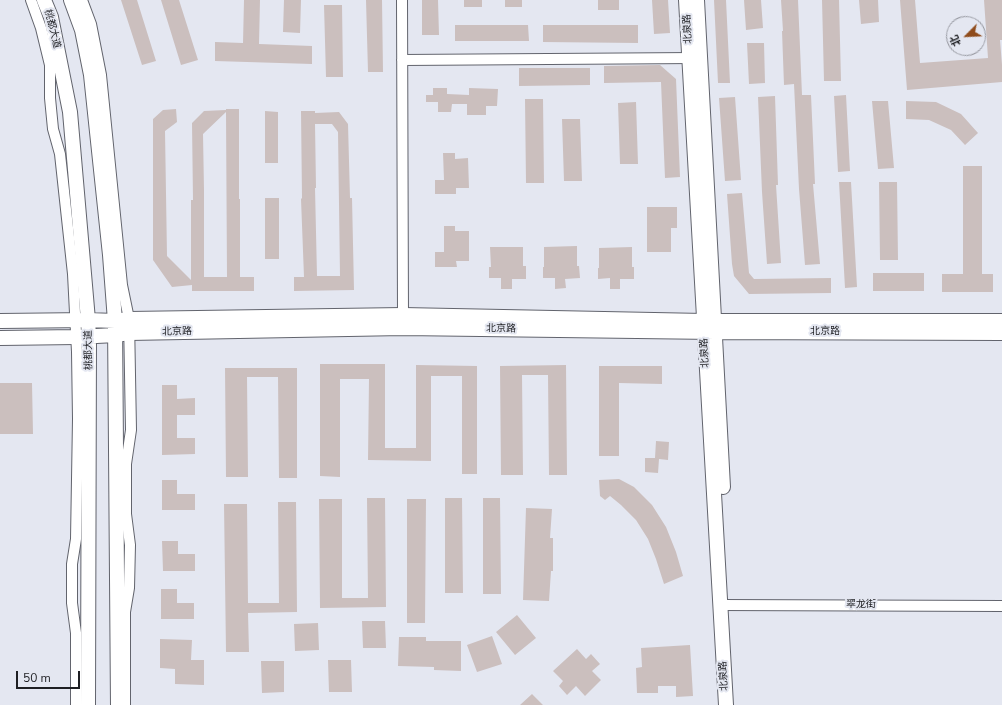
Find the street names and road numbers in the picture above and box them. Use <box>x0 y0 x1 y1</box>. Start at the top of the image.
street label: 桃都大道 <box>41 8 63 50</box>
street label: 北泉路 <box>681 14 695 44</box>
street label: 北京路 <box>486 323 516 335</box>
street label: 北京路 <box>162 326 192 338</box>
street label: 北京路 <box>810 326 840 338</box>
street label: 桃都大道 <box>83 330 95 370</box>
street label: 北泉路 <box>698 338 712 368</box>
street label: 翠龙街 <box>846 599 876 611</box>
street label: 北泉路 <box>717 661 731 691</box>

